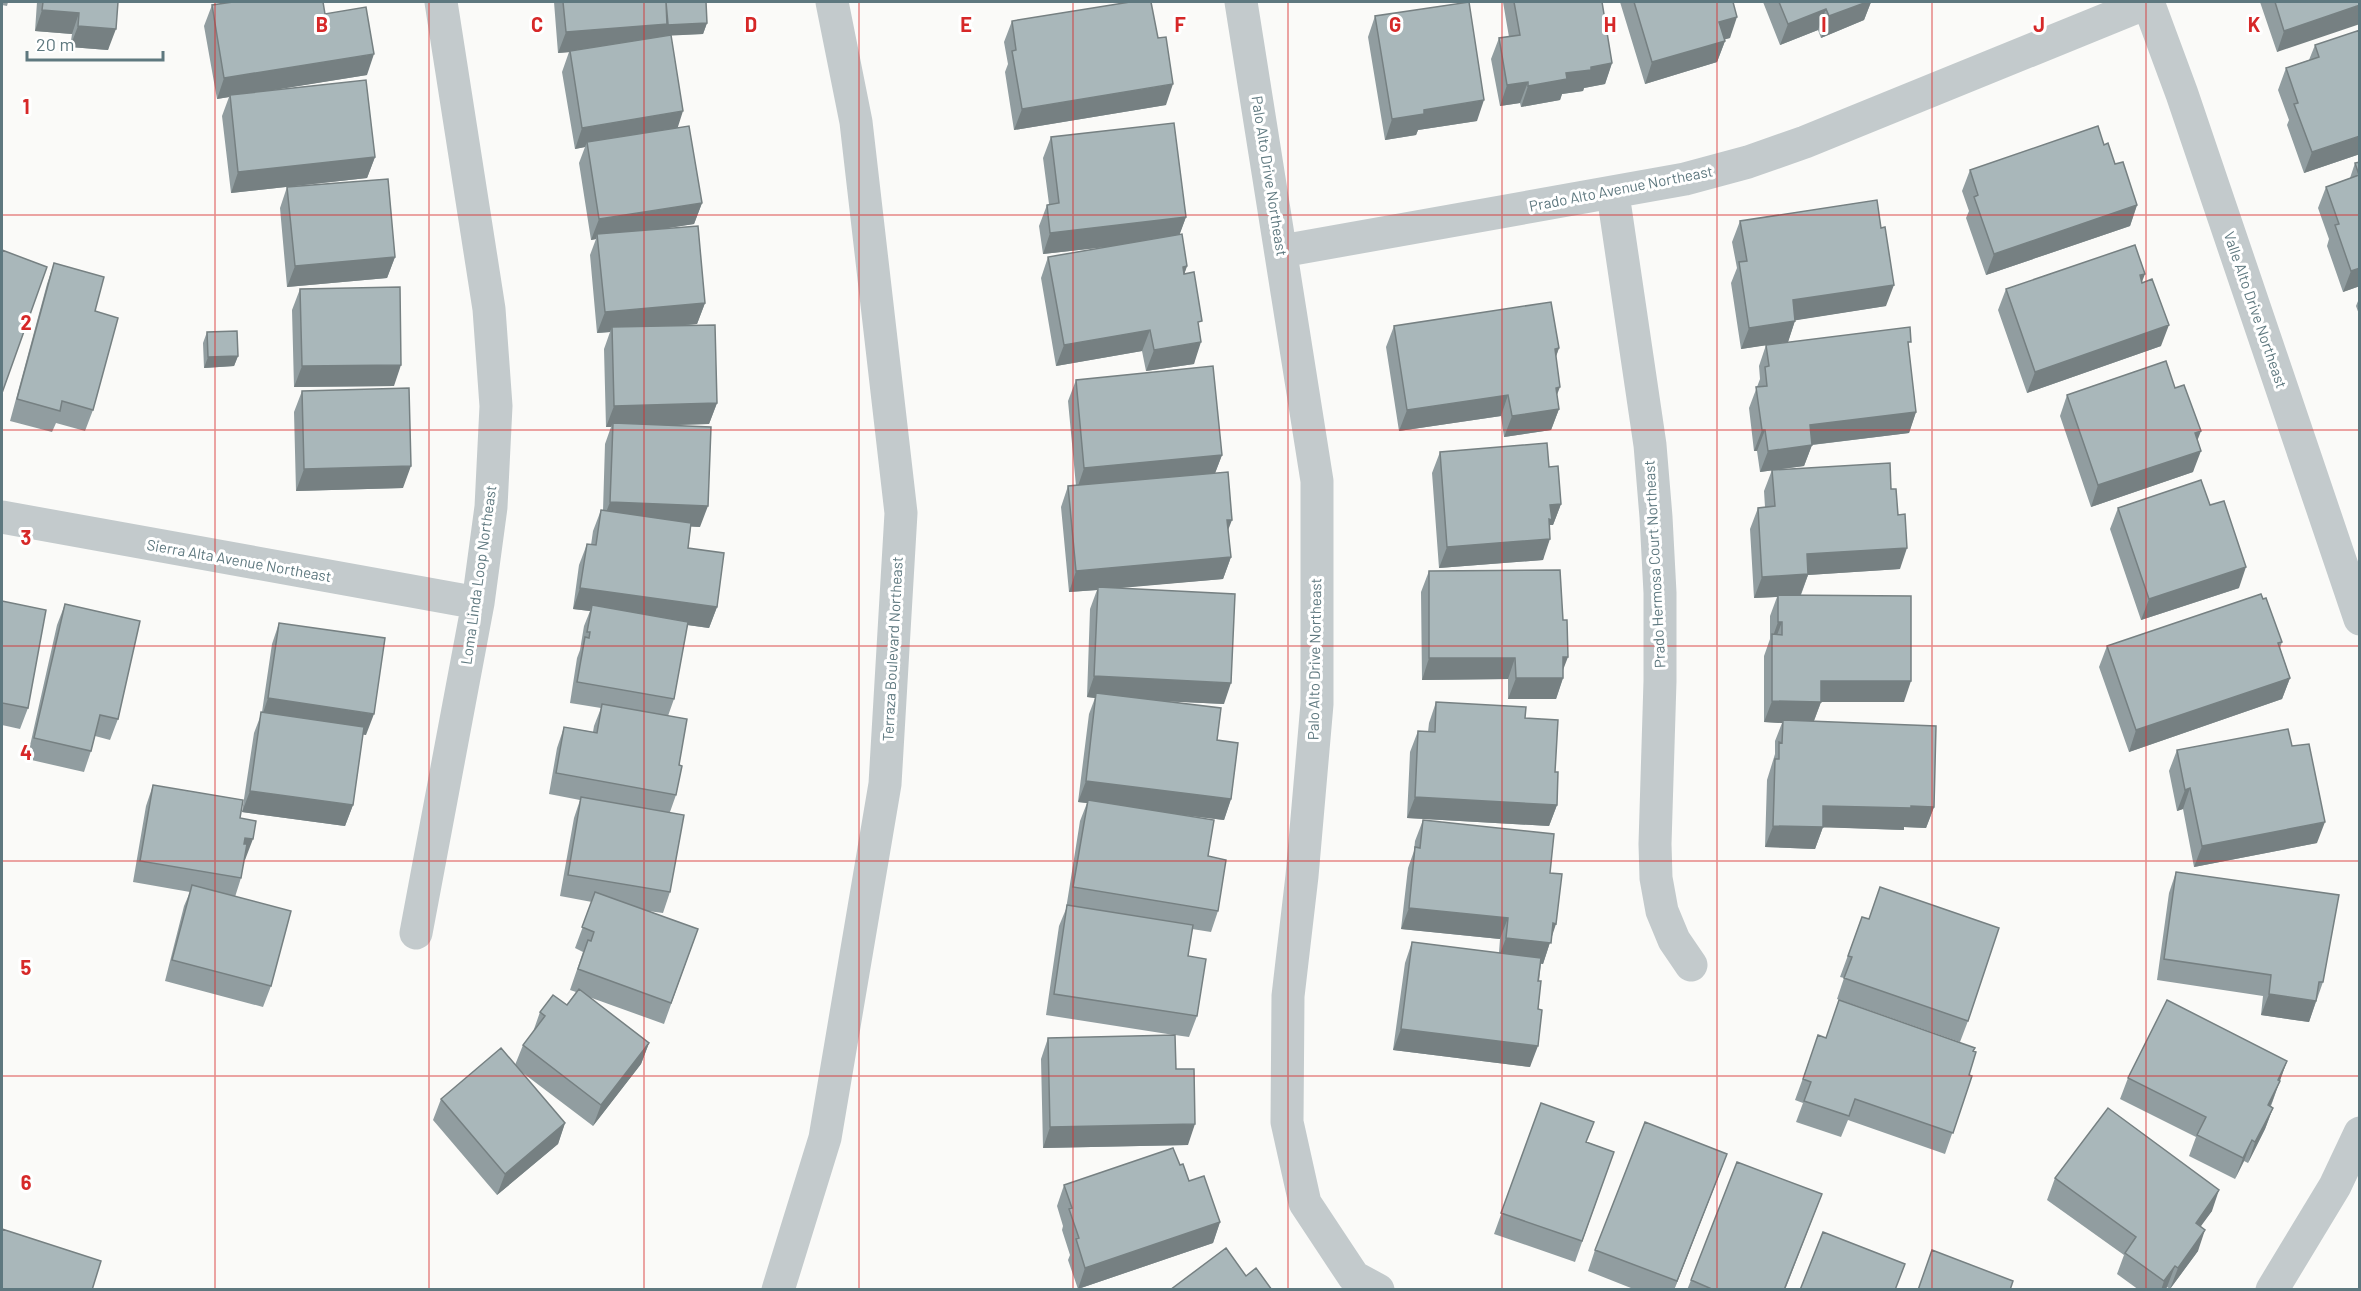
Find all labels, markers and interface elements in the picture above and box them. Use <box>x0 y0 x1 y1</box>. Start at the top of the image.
text: B <box>316 12 328 36</box>
text: C <box>531 12 543 36</box>
text: D <box>745 12 757 36</box>
text: E <box>960 12 972 36</box>
text: F <box>1174 12 1186 36</box>
text: G <box>1389 12 1401 36</box>
text: H <box>1604 12 1616 36</box>
text: I <box>1821 12 1827 36</box>
text: J <box>2033 12 2045 36</box>
text: K <box>2248 12 2261 36</box>
scale bar <box>27 24 164 62</box>
text: 20 m <box>36 33 74 55</box>
text: 1 <box>22 94 30 118</box>
street label: Palo Alto Drive Northeast <box>1248 94 1292 257</box>
street label: Prado Alto Avenue Northeast <box>1527 161 1714 215</box>
street label: Valle Alto Drive Northeast <box>2221 229 2291 390</box>
text: 2 <box>20 310 32 334</box>
street label: Prado Hermosa Court Northeast <box>1640 460 1668 668</box>
street label: Loma Linda Loop Northeast <box>457 484 500 666</box>
text: 3 <box>21 525 31 549</box>
street label: Sierra Alta Avenue Northeast <box>145 535 333 585</box>
street label: Terraza Boulevard Northeast <box>878 556 906 742</box>
street label: Palo Alto Drive Northeast <box>1304 578 1324 740</box>
text: 4 <box>20 740 32 764</box>
text: 5 <box>21 955 32 979</box>
text: 6 <box>21 1170 32 1194</box>

